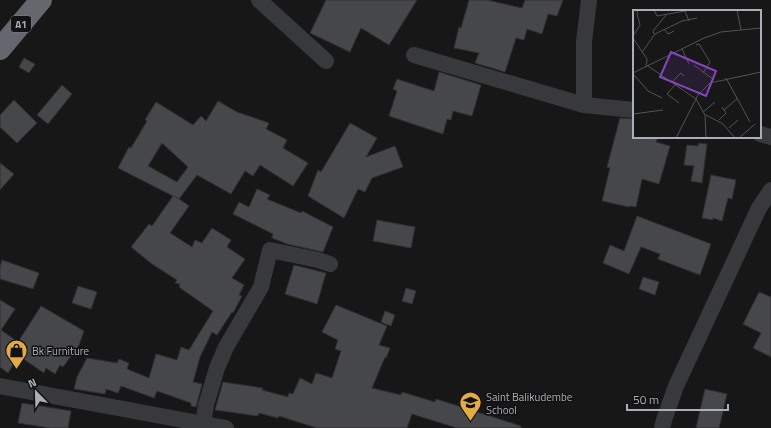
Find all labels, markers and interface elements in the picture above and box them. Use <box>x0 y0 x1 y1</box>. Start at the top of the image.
inset map <box>633 10 761 138</box>
road number: A1 <box>11 16 31 32</box>
shop icon: Bk Furniture <box>4 338 30 371</box>
place label: Bk Furniture <box>32 343 89 359</box>
north arrow <box>16 372 56 412</box>
text: N <box>25 374 39 392</box>
scale bar <box>627 386 728 412</box>
place label: Saint Balikudembe School <box>486 389 573 418</box>
school or university icon: Saint Balikudembe School <box>458 390 484 423</box>
text: 50 m <box>633 390 659 409</box>

